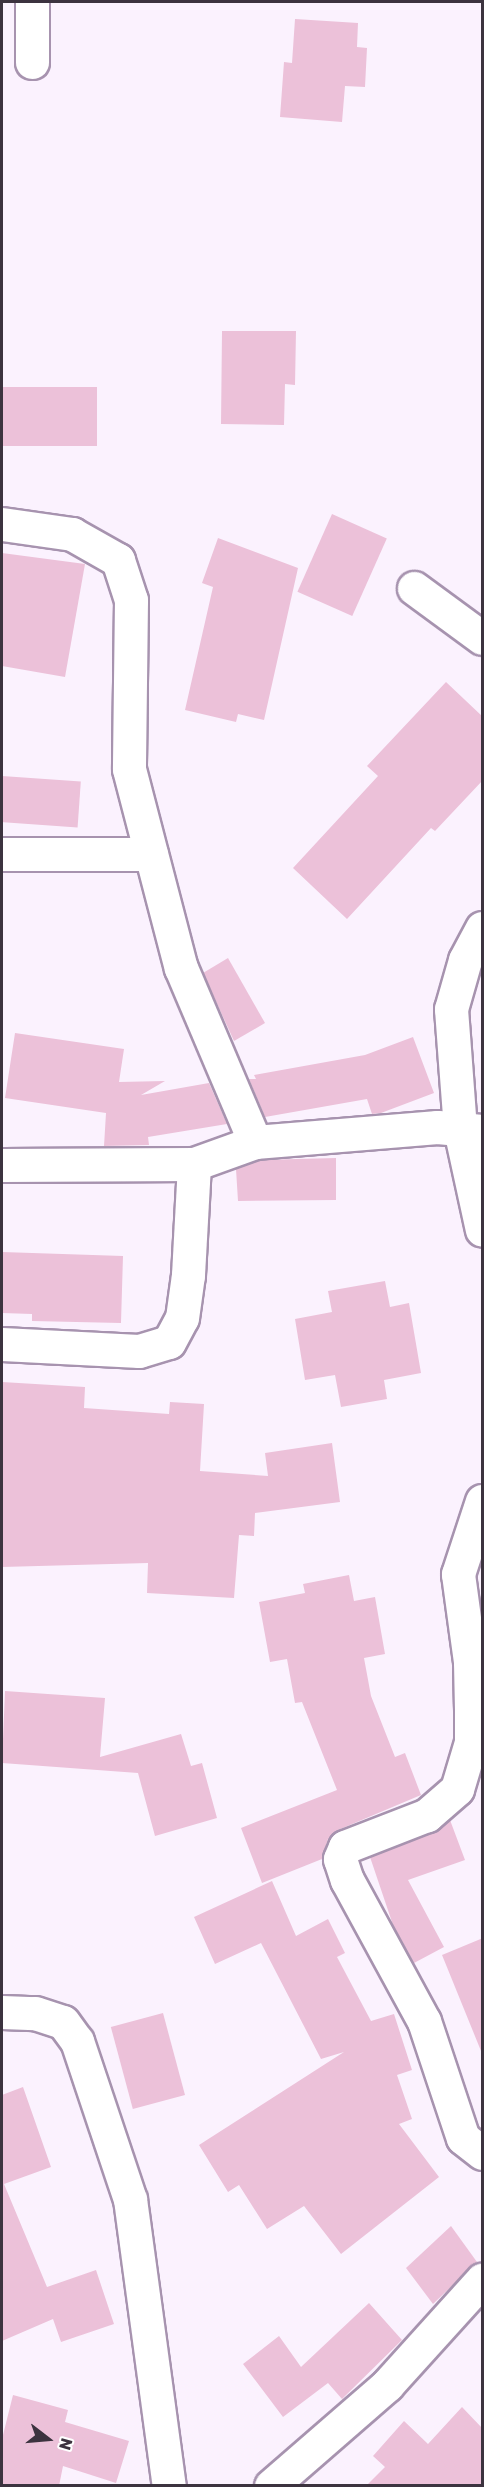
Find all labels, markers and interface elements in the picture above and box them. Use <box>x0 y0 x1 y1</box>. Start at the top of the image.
north arrow <box>18 2409 78 2469</box>
text: N <box>55 2436 77 2452</box>

